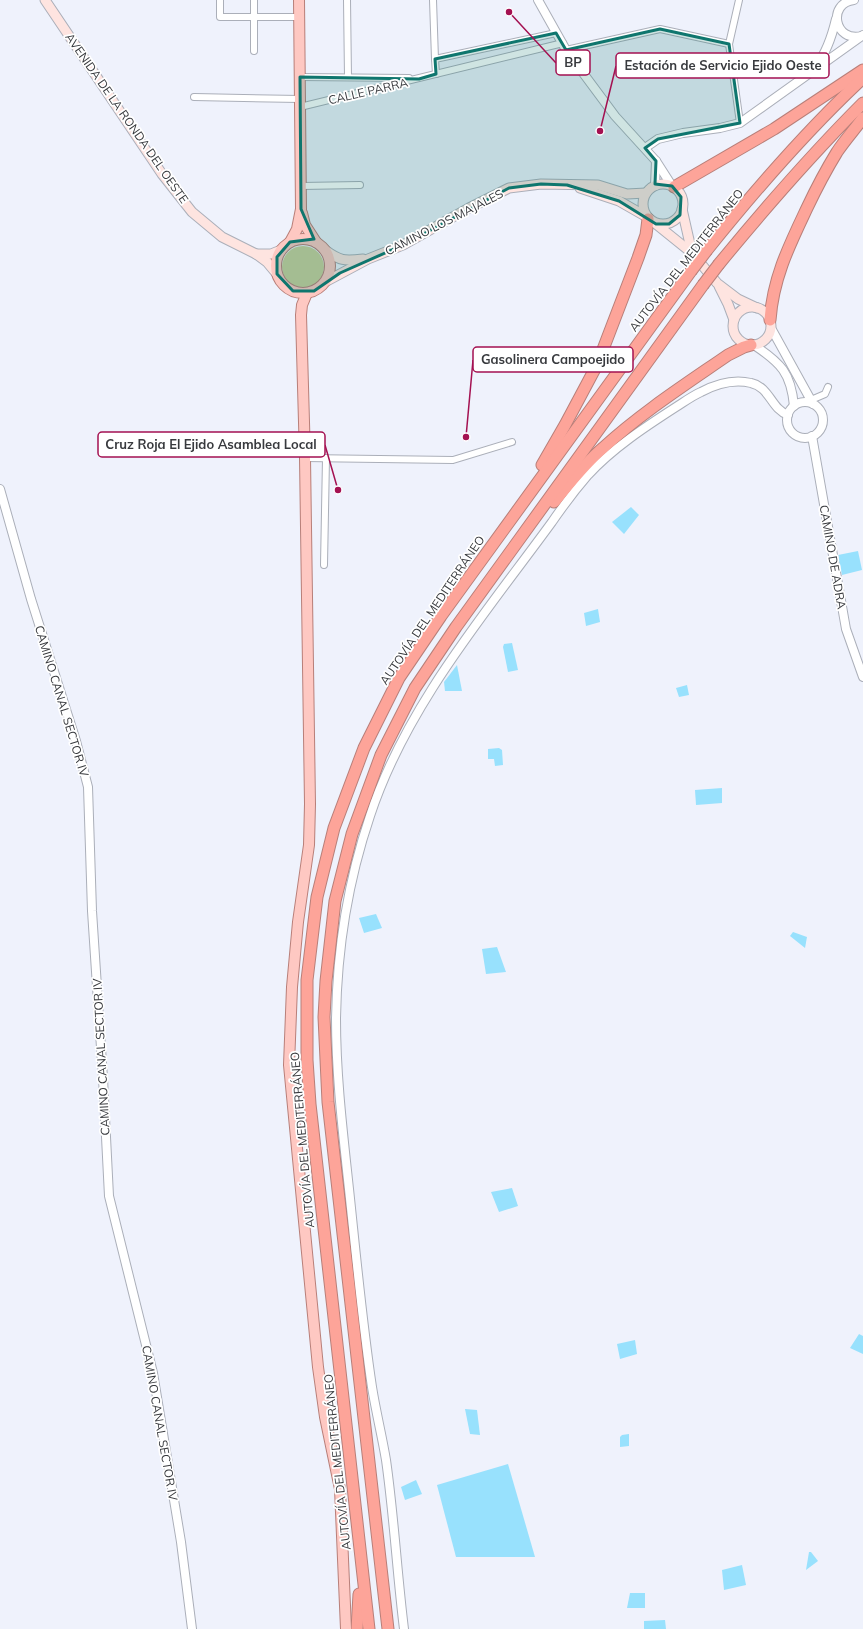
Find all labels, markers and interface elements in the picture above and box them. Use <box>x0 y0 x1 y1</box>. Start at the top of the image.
street label: AVENIDA DE LA RONDA DEL OESTE <box>62 30 192 206</box>
callout: BP <box>556 50 590 75</box>
callout: Estación de Servicio Ejido Oeste <box>616 53 829 78</box>
text: BP <box>564 54 582 70</box>
text: Estación de Servicio Ejido Oeste <box>624 57 822 73</box>
street label: CALLE PARRA <box>327 75 409 107</box>
street label: CAMINO LOS MAJALES <box>382 186 506 258</box>
street label: AUTOVÍA DEL MEDITERRÁNEO <box>626 186 746 334</box>
callout: Gasolinera Campoejido <box>473 347 633 372</box>
text: Gasolinera Campoejido <box>481 351 625 367</box>
callout: Cruz Roja El Ejido Asamblea Local <box>98 432 325 457</box>
text: Cruz Roja El Ejido Asamblea Local <box>105 436 317 452</box>
street label: CAMINO DE ADRA <box>816 504 850 610</box>
street label: AUTOVÍA DEL MEDITERRÁNEO <box>376 533 488 687</box>
street label: CAMINO CANAL SECTOR IV <box>32 624 92 779</box>
street label: CAMINO CANAL SECTOR IV <box>89 977 113 1136</box>
street label: AUTOVÍA DEL MEDITERRÁNEO <box>287 1051 317 1229</box>
street label: CAMINO CANAL SECTOR IV <box>139 1344 181 1502</box>
street label: AUTOVÍA DEL MEDITERRÁNEO <box>320 1373 354 1551</box>

